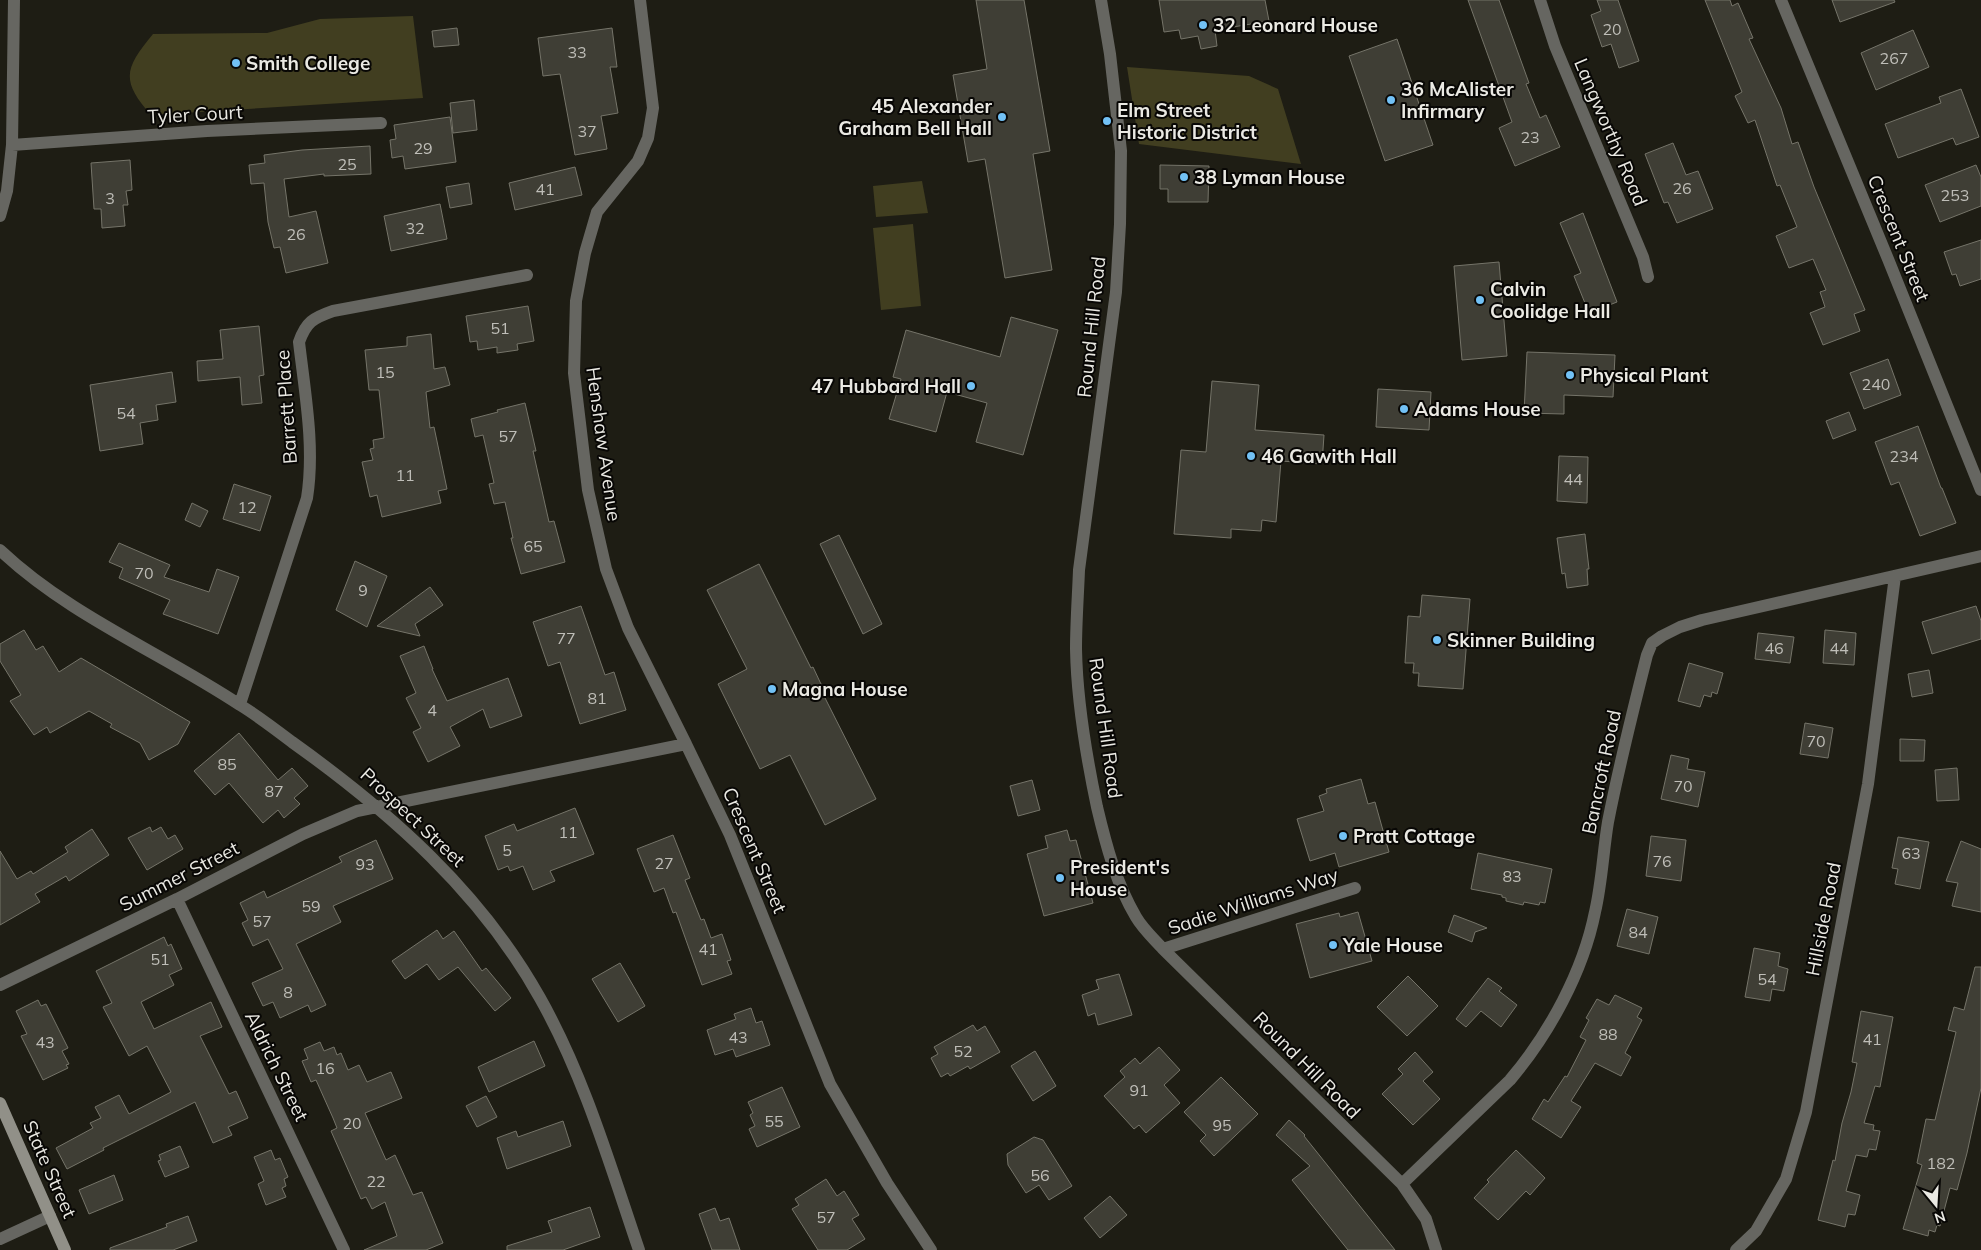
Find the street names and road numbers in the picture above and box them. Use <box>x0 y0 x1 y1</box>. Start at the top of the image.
street label: Langworthy Road <box>1569 54 1653 210</box>
street label: Tyler Court <box>147 100 244 128</box>
street label: Crescent Street <box>1863 171 1935 305</box>
street label: Round Hill Road <box>1072 255 1110 399</box>
street label: Barrett Place <box>270 349 302 465</box>
street label: Henshaw Avenue <box>581 365 627 523</box>
street label: Round Hill Road <box>1084 656 1128 800</box>
street label: Bancroft Road <box>1576 708 1626 836</box>
street label: Prospect Street <box>356 762 471 872</box>
street label: Crescent Street <box>718 783 792 917</box>
street label: Summer Street <box>115 835 243 916</box>
street label: Hillside Road <box>1800 860 1846 978</box>
street label: Sadie Williams Way <box>1165 862 1341 940</box>
street label: Round Hill Road <box>1248 1006 1366 1124</box>
street label: Aldrich Street <box>240 1007 314 1125</box>
street label: State Street <box>18 1117 82 1222</box>

